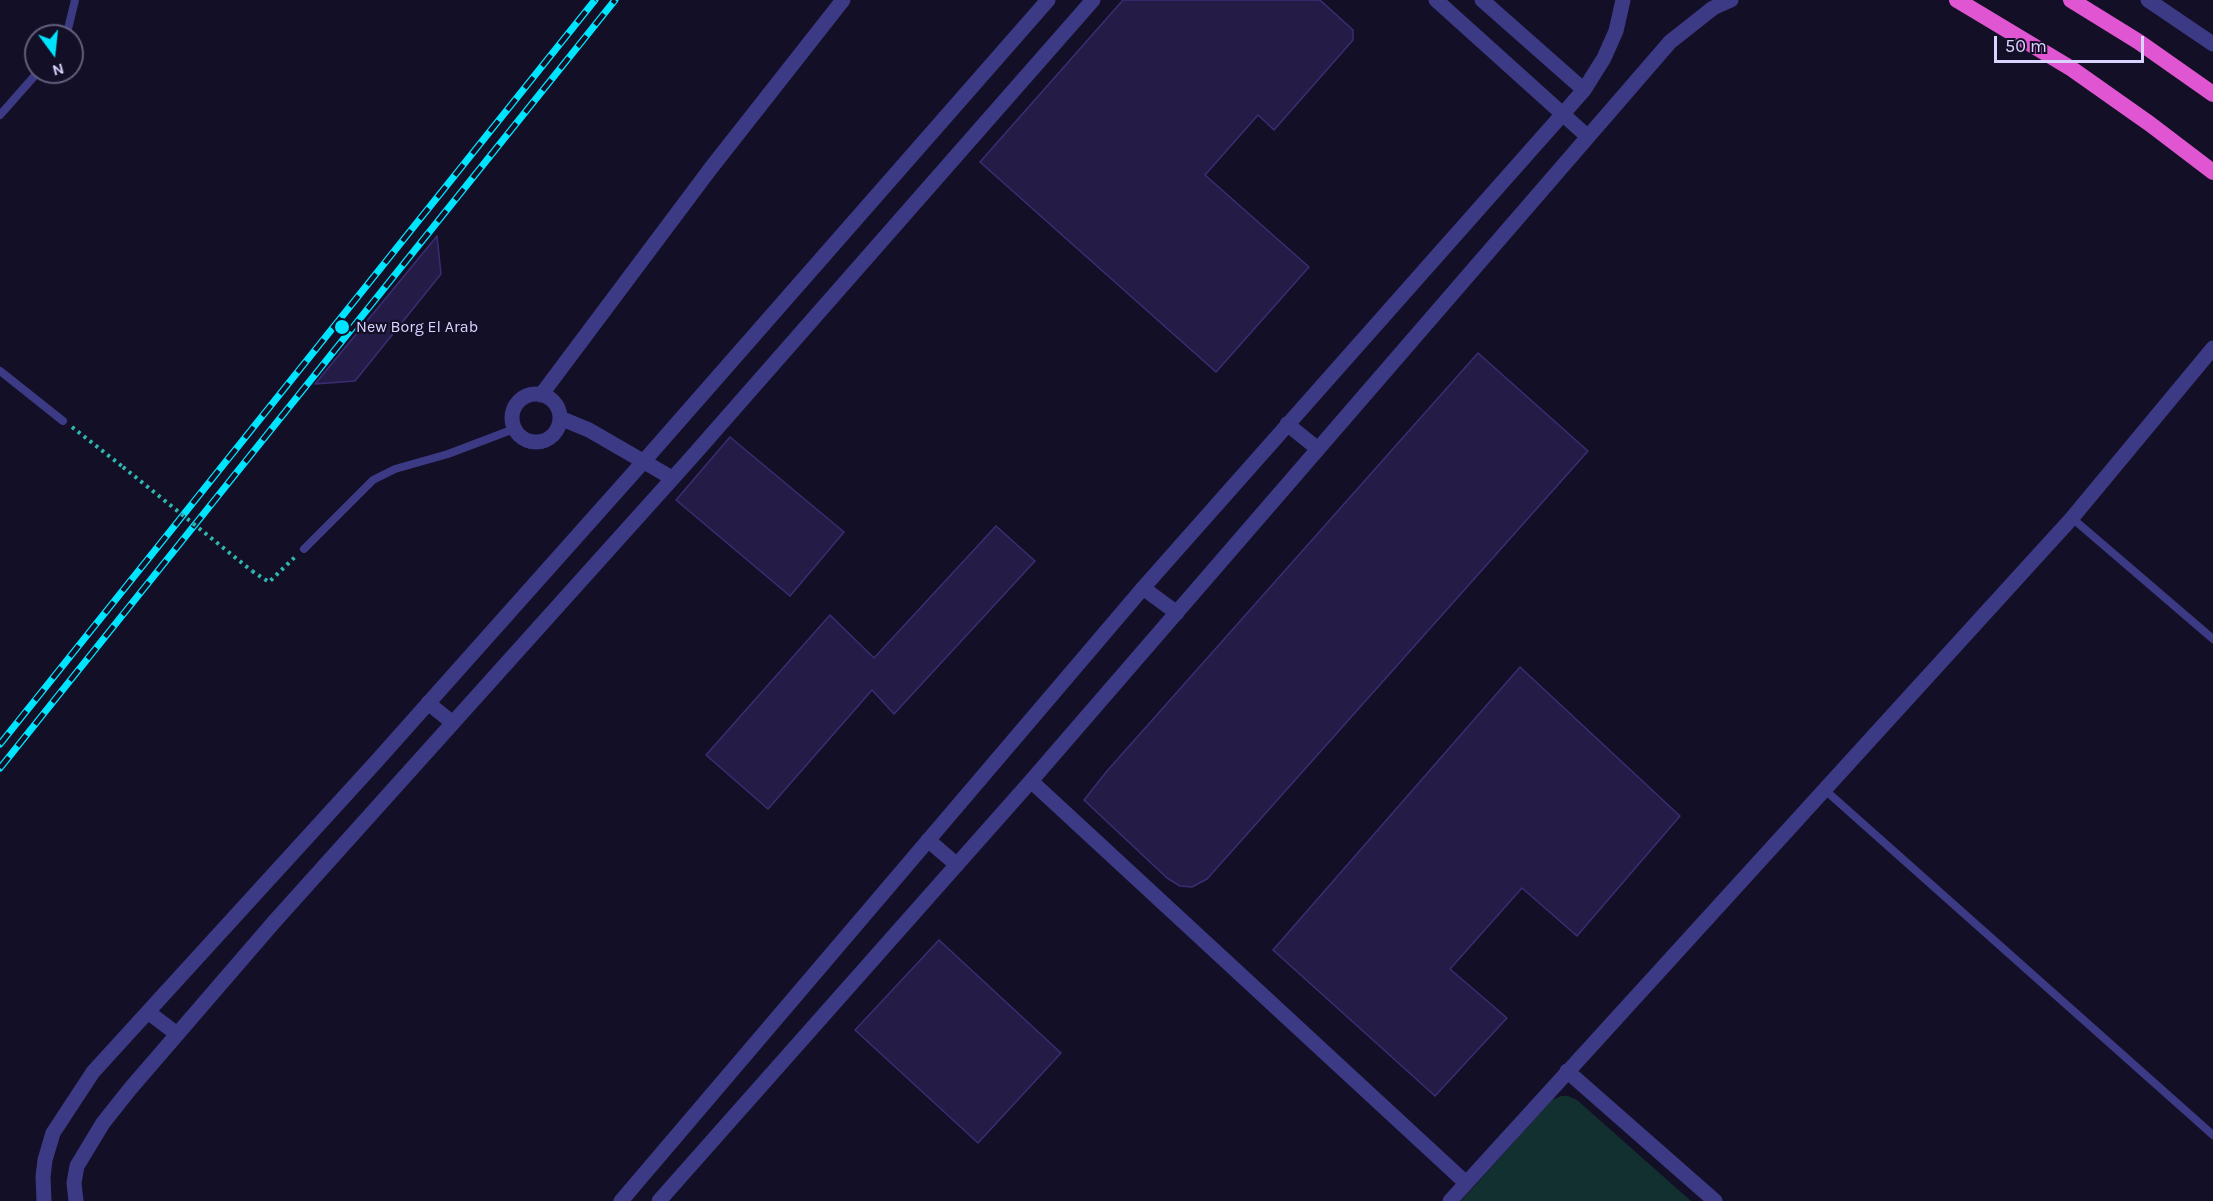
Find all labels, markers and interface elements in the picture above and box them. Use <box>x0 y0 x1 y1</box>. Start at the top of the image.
north arrow <box>24 24 84 84</box>
scale bar <box>1997 24 2147 62</box>
text: 50 m <box>2005 35 2047 57</box>
text: N <box>50 59 66 81</box>
place label: New Borg El Arab <box>356 317 478 337</box>
marker: New Borg El Arab <box>333 318 351 336</box>

